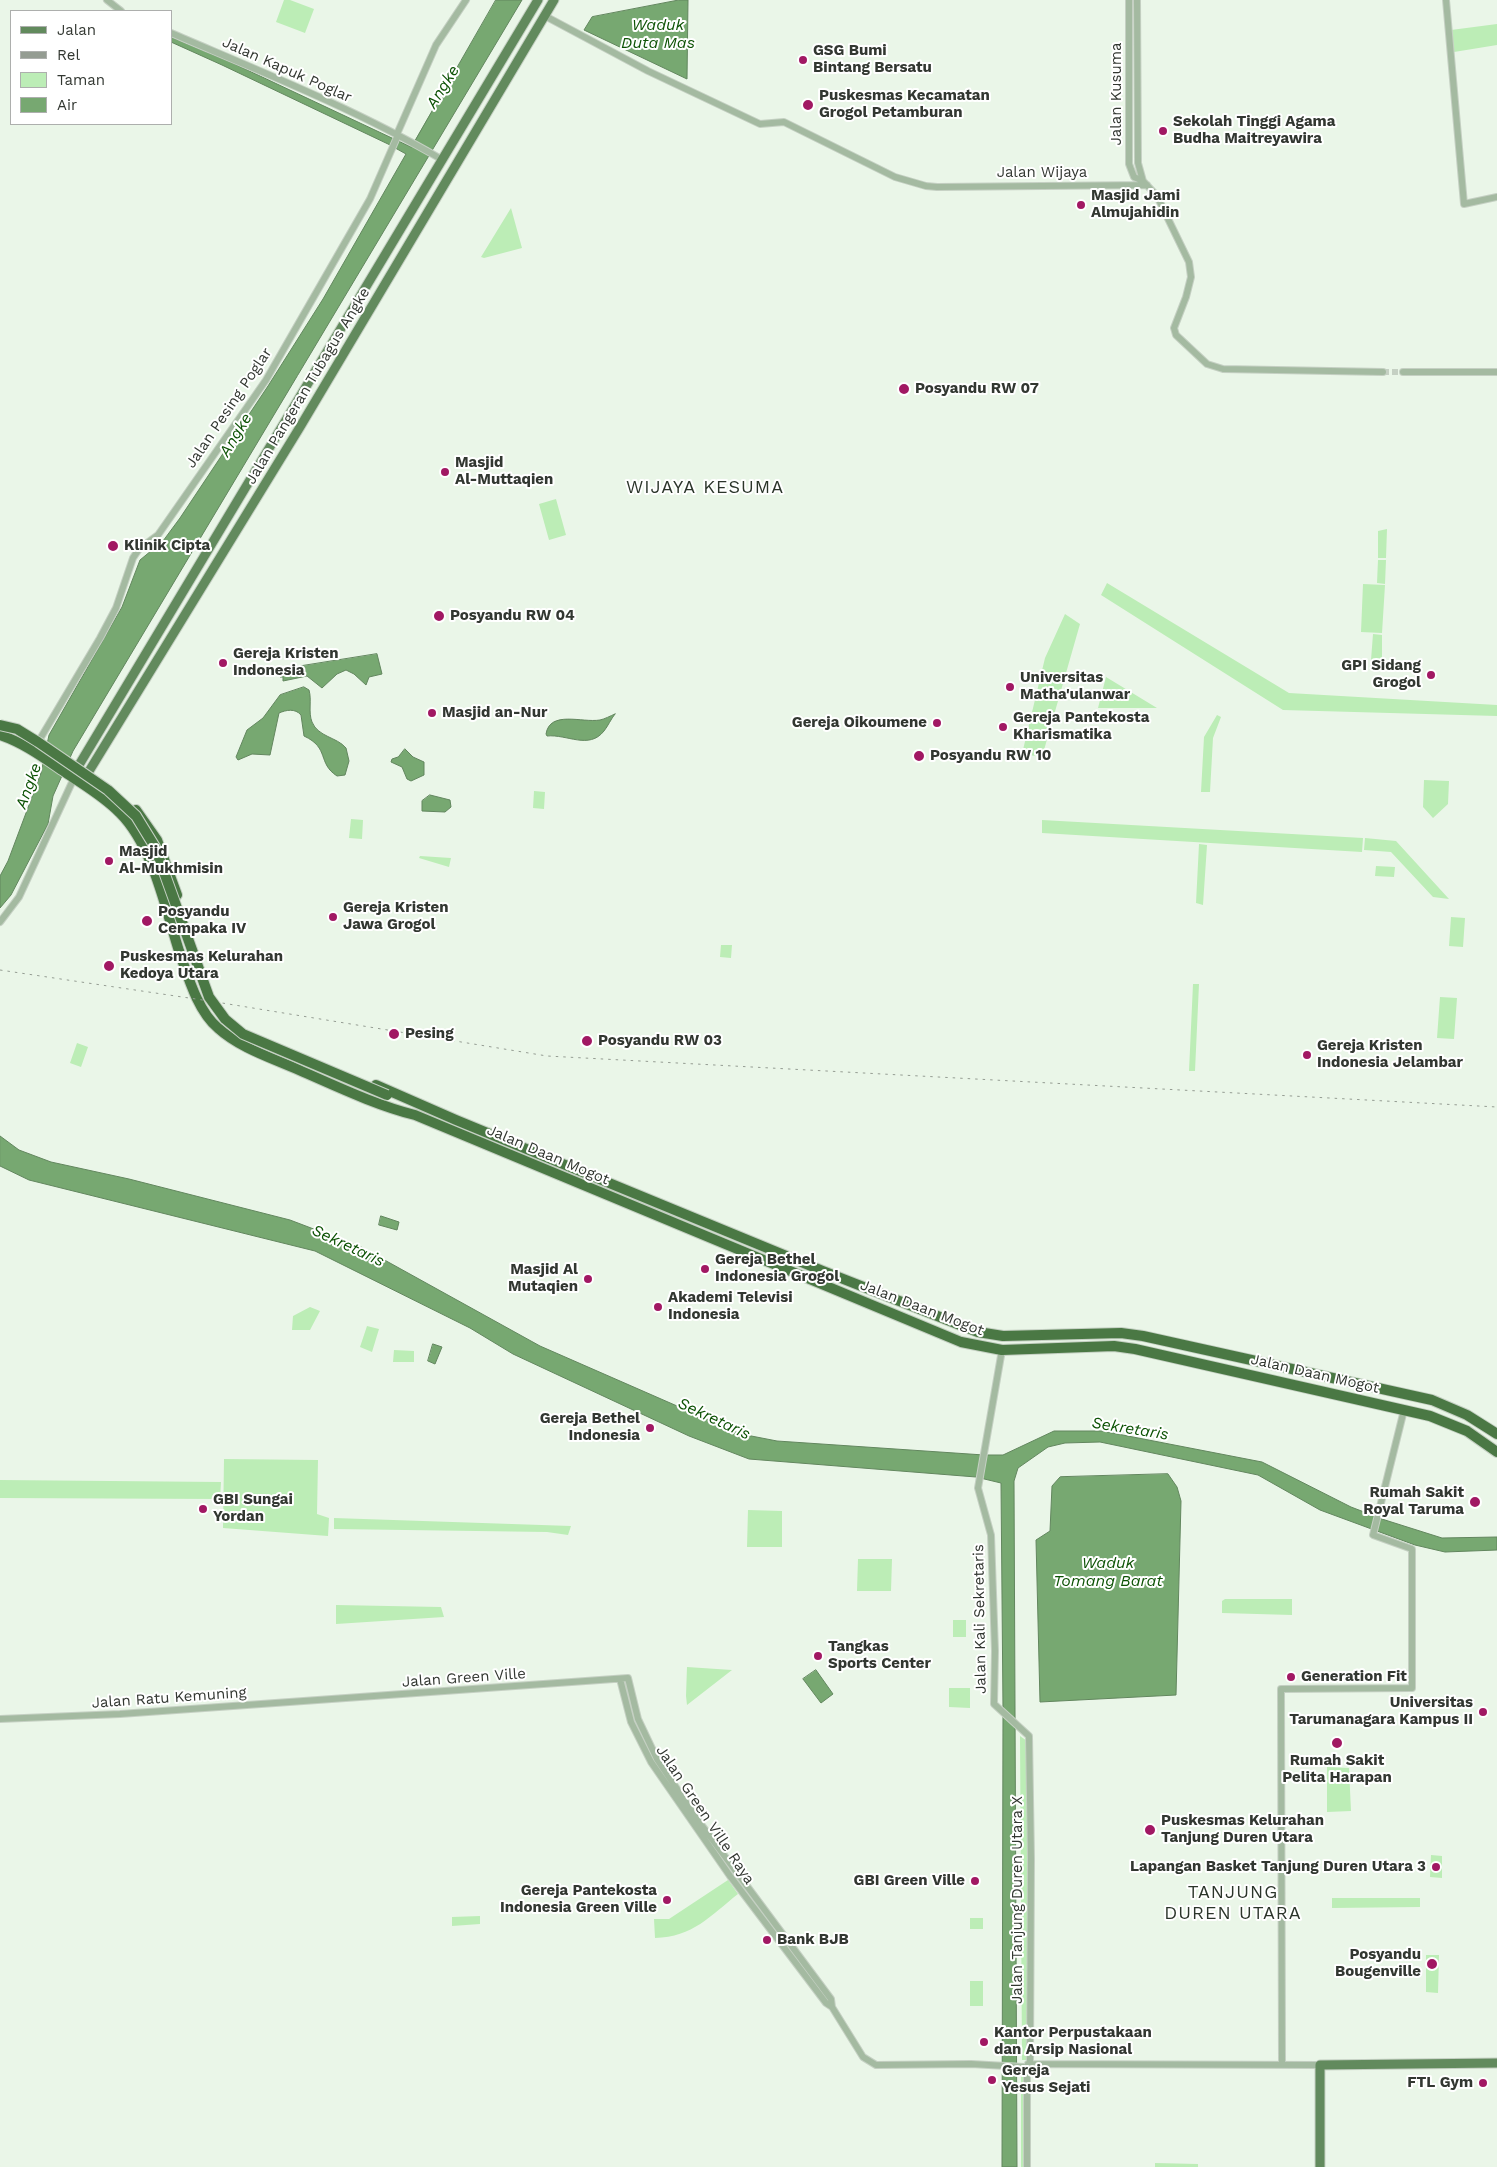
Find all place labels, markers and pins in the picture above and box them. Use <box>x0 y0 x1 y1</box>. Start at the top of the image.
place label: GSG Bumi Bintang Bersatu <box>813 42 932 77</box>
marker: GSG Bumi Bintang Bersatu <box>797 54 809 66</box>
place label: Puskesmas Kecamatan Grogol Petamburan <box>819 87 990 122</box>
marker: Puskesmas Kecamatan Grogol Petamburan <box>801 98 815 112</box>
place label: Sekolah Tinggi Agama Budha Maitreyawira <box>1173 113 1335 148</box>
marker: Sekolah Tinggi Agama Budha Maitreyawira <box>1157 125 1169 137</box>
place label: Masjid Jami Almujahidin <box>1091 187 1180 222</box>
marker: Masjid Jami Almujahidin <box>1075 199 1087 211</box>
place label: Posyandu RW 07 <box>915 380 1039 398</box>
marker: Posyandu RW 07 <box>897 382 911 396</box>
place label: Masjid Al-Muttaqien <box>455 454 553 489</box>
marker: Masjid Al-Muttaqien <box>439 466 451 478</box>
place label: Klinik Cipta <box>124 537 210 555</box>
marker: Klinik Cipta <box>106 539 120 553</box>
place label: Posyandu RW 04 <box>450 607 575 625</box>
marker: Posyandu RW 04 <box>432 609 446 623</box>
place label: Gereja Kristen Indonesia <box>233 645 339 680</box>
marker: Gereja Kristen Indonesia <box>217 657 229 669</box>
place label: GPI Sidang Grogol <box>1341 657 1421 692</box>
place label: Universitas Matha'ulanwar <box>1020 669 1130 704</box>
marker: GPI Sidang Grogol <box>1425 669 1437 681</box>
marker: Universitas Matha'ulanwar <box>1004 681 1016 693</box>
place label: Masjid an-Nur <box>442 704 547 722</box>
marker: Masjid an-Nur <box>426 707 438 719</box>
place label: Gereja Pantekosta Kharismatika <box>1013 709 1149 744</box>
place label: Gereja Oikoumene <box>792 714 927 732</box>
marker: Gereja Oikoumene <box>931 717 943 729</box>
marker: Gereja Pantekosta Kharismatika <box>997 721 1009 733</box>
place label: Posyandu RW 10 <box>930 747 1051 765</box>
marker: Posyandu RW 10 <box>912 749 926 763</box>
place label: Masjid Al-Mukhmisin <box>119 843 223 878</box>
marker: Masjid Al-Mukhmisin <box>103 855 115 867</box>
place label: Gereja Kristen Jawa Grogol <box>343 899 449 934</box>
place label: Posyandu Cempaka IV <box>158 903 246 938</box>
marker: Gereja Kristen Jawa Grogol <box>327 911 339 923</box>
marker: Posyandu Cempaka IV <box>140 914 154 928</box>
place label: Puskesmas Kelurahan Kedoya Utara <box>120 948 283 983</box>
marker: Puskesmas Kelurahan Kedoya Utara <box>102 959 116 973</box>
place label: Pesing <box>405 1025 454 1043</box>
marker: Pesing <box>387 1027 401 1041</box>
place label: Posyandu RW 03 <box>598 1032 722 1050</box>
marker: Posyandu RW 03 <box>580 1034 594 1048</box>
place label: Gereja Kristen Indonesia Jelambar <box>1317 1037 1463 1072</box>
marker: Gereja Kristen Indonesia Jelambar <box>1301 1049 1313 1061</box>
place label: Gereja Bethel Indonesia Grogol <box>715 1251 839 1286</box>
place label: Masjid Al Mutaqien <box>508 1261 578 1296</box>
marker: Gereja Bethel Indonesia Grogol <box>699 1263 711 1275</box>
marker: Masjid Al Mutaqien <box>582 1273 594 1285</box>
place label: Akademi Televisi Indonesia <box>668 1289 792 1324</box>
marker: Akademi Televisi Indonesia <box>652 1301 664 1313</box>
place label: Gereja Bethel Indonesia <box>540 1410 640 1445</box>
marker: Gereja Bethel Indonesia <box>644 1422 656 1434</box>
place label: Rumah Sakit Royal Taruma <box>1363 1484 1464 1519</box>
place label: GBI Sungai Yordan <box>213 1491 293 1526</box>
marker: Rumah Sakit Royal Taruma <box>1468 1495 1482 1509</box>
marker: GBI Sungai Yordan <box>197 1503 209 1515</box>
place label: Tangkas Sports Center <box>828 1638 931 1673</box>
marker: Tangkas Sports Center <box>812 1650 824 1662</box>
place label: Generation Fit <box>1301 1668 1407 1686</box>
marker: Generation Fit <box>1285 1671 1297 1683</box>
place label: Universitas Tarumanagara Kampus II <box>1289 1694 1473 1729</box>
marker: Universitas Tarumanagara Kampus II <box>1477 1706 1489 1718</box>
marker: Rumah Sakit Pelita Harapan <box>1330 1736 1344 1750</box>
place label: Rumah Sakit Pelita Harapan <box>1282 1752 1392 1787</box>
place label: Puskesmas Kelurahan Tanjung Duren Utara <box>1161 1812 1324 1847</box>
marker: Puskesmas Kelurahan Tanjung Duren Utara <box>1143 1823 1157 1837</box>
place label: Lapangan Basket Tanjung Duren Utara 3 <box>1130 1858 1426 1876</box>
marker: Lapangan Basket Tanjung Duren Utara 3 <box>1430 1861 1442 1873</box>
place label: GBI Green Ville <box>854 1872 965 1890</box>
marker: GBI Green Ville <box>969 1875 981 1887</box>
place label: Gereja Pantekosta Indonesia Green Ville <box>500 1882 657 1917</box>
marker: Gereja Pantekosta Indonesia Green Ville <box>661 1894 673 1906</box>
place label: Bank BJB <box>777 1931 849 1949</box>
marker: Bank BJB <box>761 1934 773 1946</box>
place label: Posyandu Bougenville <box>1335 1946 1421 1981</box>
marker: Posyandu Bougenville <box>1425 1957 1439 1971</box>
place label: Kantor Perpustakaan dan Arsip Nasional <box>994 2024 1152 2059</box>
marker: Kantor Perpustakaan dan Arsip Nasional <box>978 2036 990 2048</box>
place label: Gereja Yesus Sejati <box>1002 2062 1090 2097</box>
marker: Gereja Yesus Sejati <box>986 2074 998 2086</box>
place label: FTL Gym <box>1407 2074 1473 2092</box>
marker: FTL Gym <box>1477 2077 1489 2089</box>

